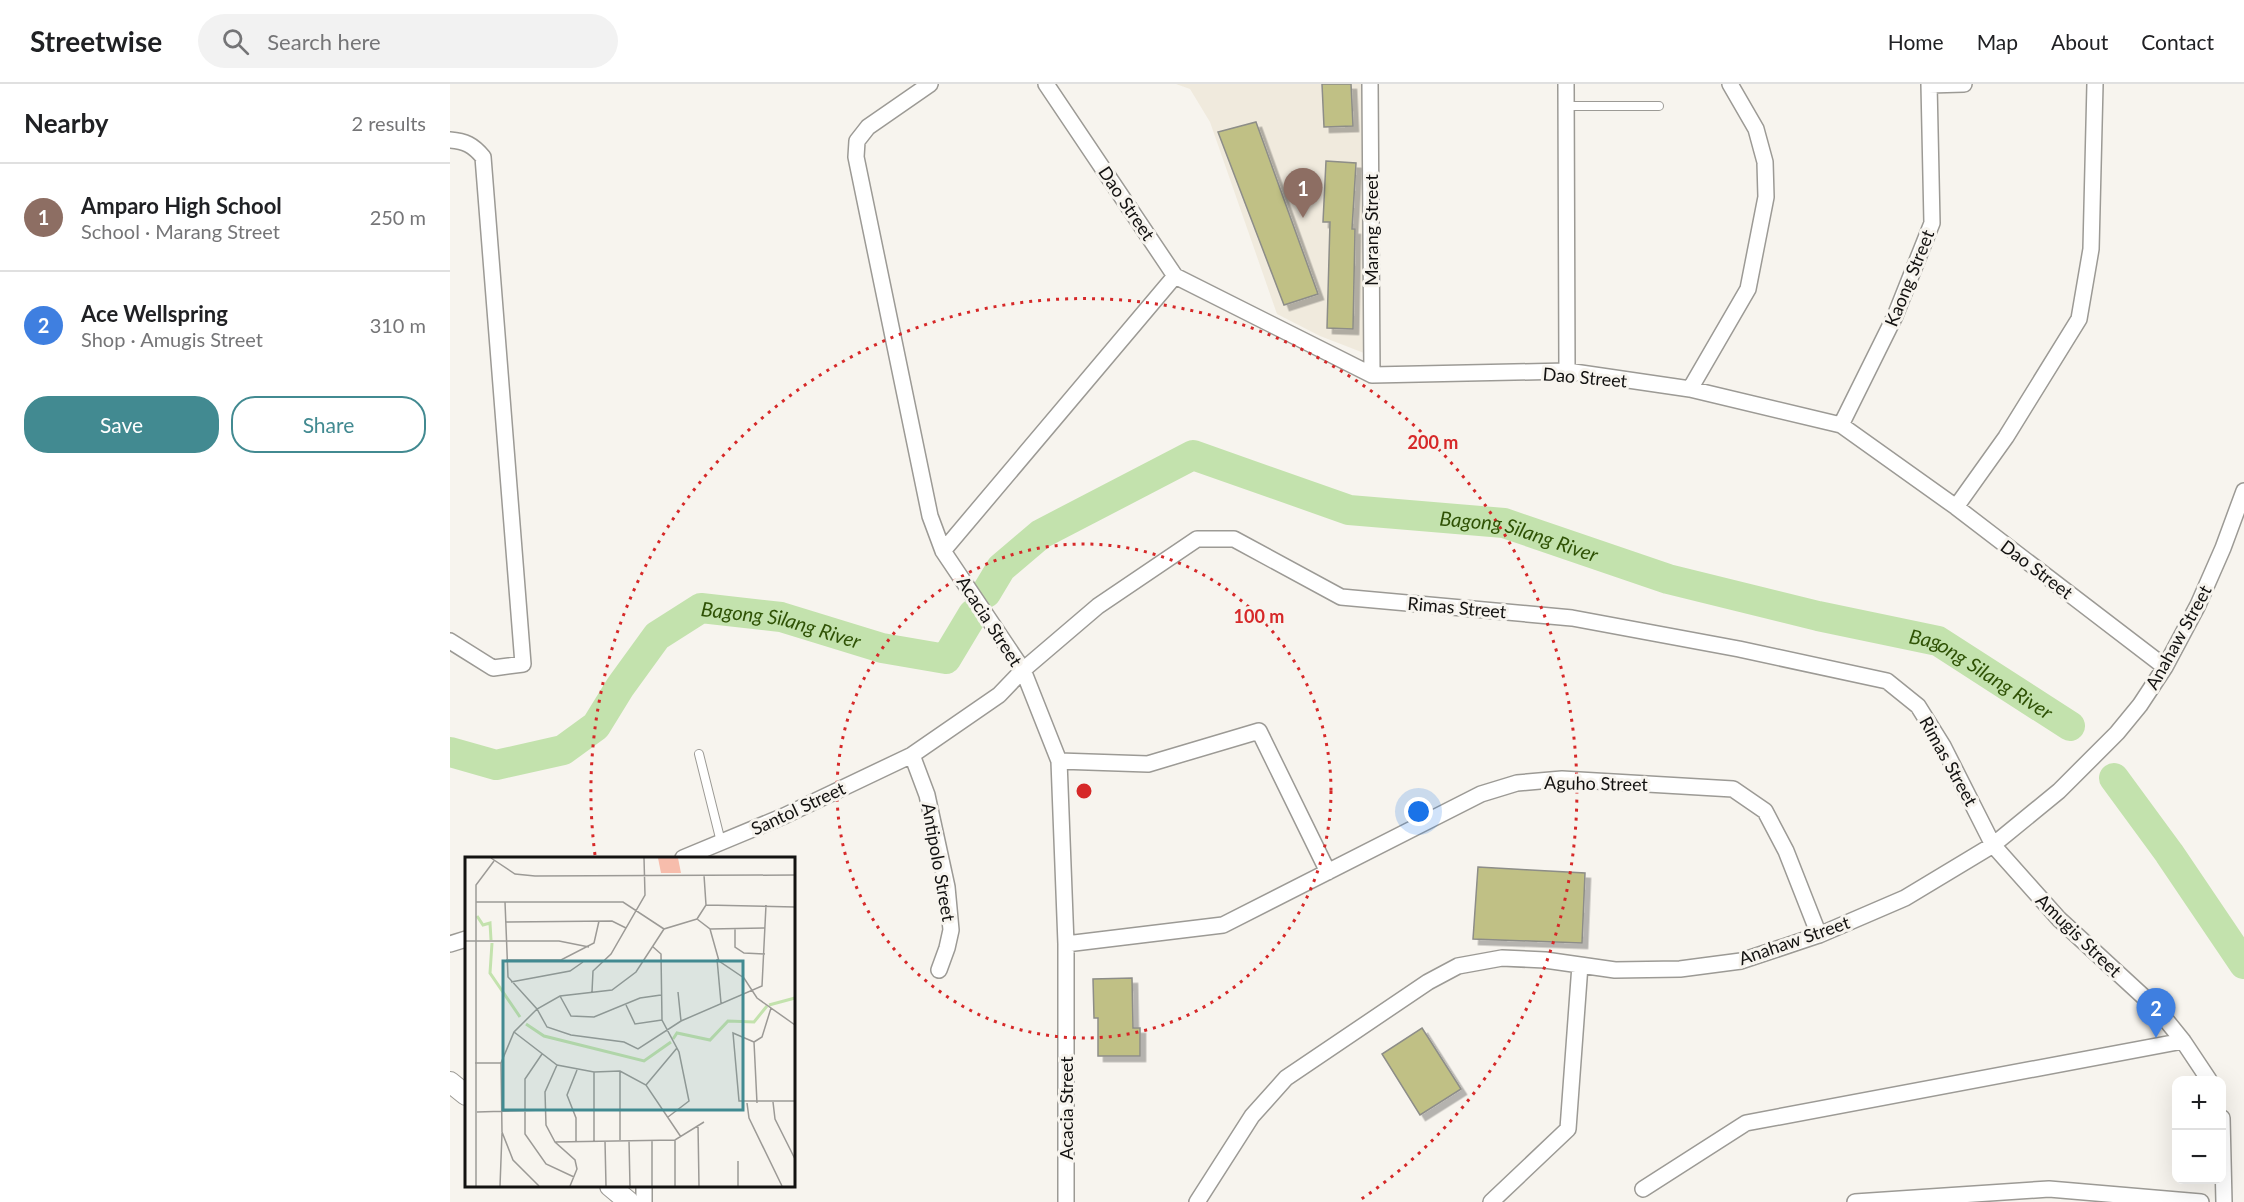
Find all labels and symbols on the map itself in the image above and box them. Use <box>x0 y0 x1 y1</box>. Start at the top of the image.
street label: Dao Street <box>1094 162 1160 245</box>
pin: 1 <box>1284 168 1322 218</box>
street label: Marang Street <box>1360 173 1382 286</box>
street label: Kaong Street <box>1880 226 1939 330</box>
street label: Dao Street <box>1542 362 1629 392</box>
text: 200 m <box>1408 431 1458 453</box>
water label: Bagong Silang River <box>1439 506 1602 567</box>
street label: Dao Street <box>1997 535 2078 604</box>
street label: Acacia Street <box>953 572 1028 671</box>
street label: Anahaw Street <box>2140 581 2216 693</box>
street label: Rimas Street <box>1407 592 1508 622</box>
water label: Bagong Silang River <box>700 596 865 653</box>
text: 100 m <box>1234 605 1284 627</box>
water label: Bagong Silang River <box>1907 623 2058 724</box>
street label: Rimas Street <box>1915 712 1983 810</box>
street label: Aguho Street <box>1544 771 1649 795</box>
street label: Santol Street <box>747 776 849 839</box>
centre of rings <box>1074 781 1094 801</box>
your location <box>1404 797 1433 826</box>
street label: Antipolo Street <box>918 801 960 923</box>
inset map <box>465 857 795 1187</box>
street label: Amugis Street <box>2032 889 2127 982</box>
street label: Anahaw Street <box>1736 911 1853 969</box>
pin: 2 <box>2136 988 2176 1038</box>
street label: Acacia Street <box>1055 1056 1077 1160</box>

